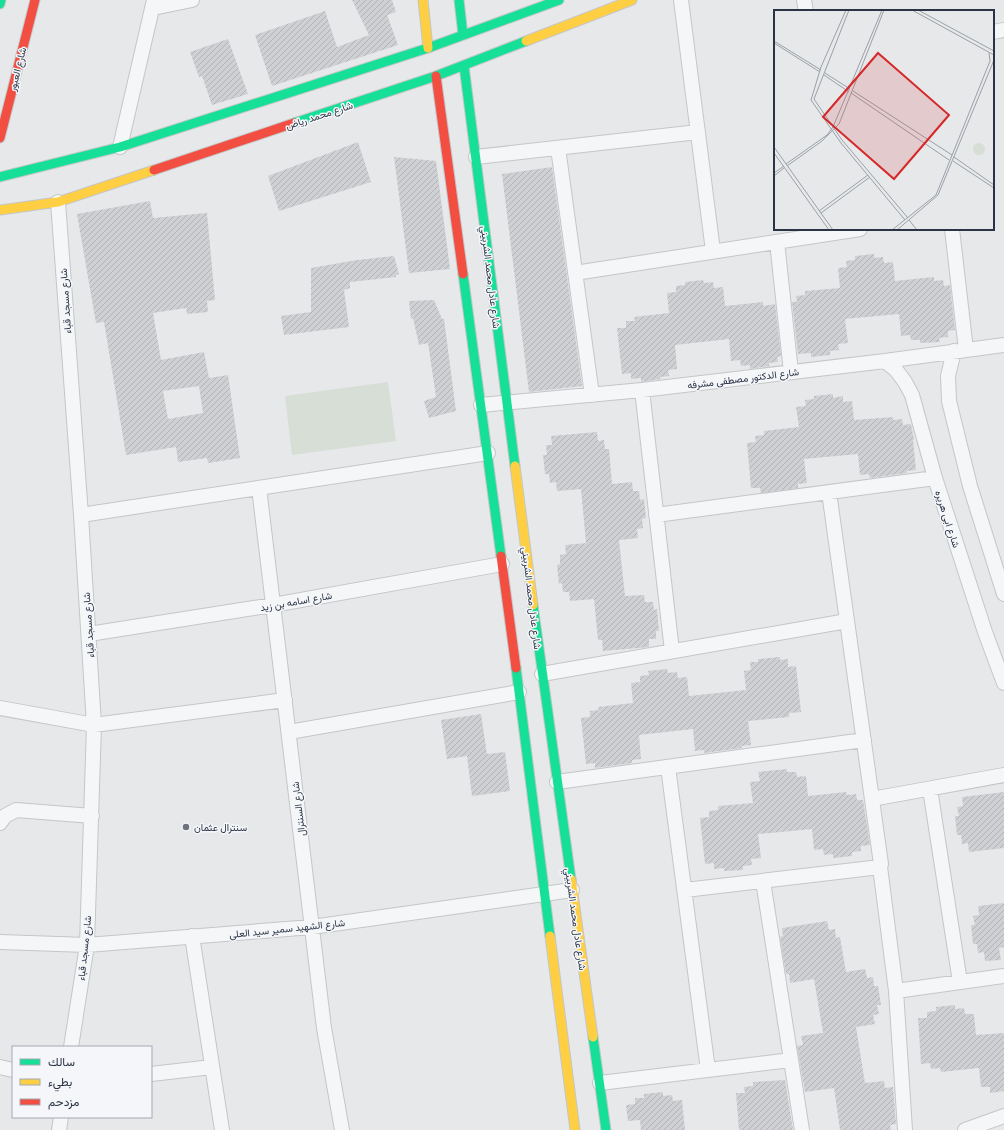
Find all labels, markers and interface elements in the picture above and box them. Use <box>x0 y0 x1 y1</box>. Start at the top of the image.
inset map <box>774 10 994 230</box>
street label: شارع العبور <box>6 46 29 93</box>
street label: شارع محمد رياض <box>284 98 354 132</box>
street label: شارع عادل محمد الشربيني <box>476 225 503 329</box>
street label: شارع مسجد قباء <box>57 268 74 334</box>
street label: شارع الدكتور مصطفى مشرفه <box>686 365 800 392</box>
street label: شارع ابى هريره <box>932 489 963 550</box>
street label: شارع عادل محمد الشربيني <box>517 546 544 650</box>
street label: شارع اسامه بن زيد <box>259 589 333 614</box>
street label: شارع مسجد قباء <box>80 592 97 658</box>
street label: شارع السنترال <box>289 781 308 837</box>
place label: سنترال عثمان <box>194 821 247 834</box>
marker: سنترال عثمان <box>181 822 191 832</box>
street label: شارع عادل محمد الشربيني <box>560 867 589 972</box>
street label: شارع مسجد قباء <box>75 915 94 981</box>
street label: شارع الشهيد سمير سيد العلى <box>229 916 346 941</box>
legend <box>12 1046 152 1118</box>
text: سالك <box>48 1055 75 1069</box>
text: بطيء <box>48 1075 72 1092</box>
text: مزدحم <box>48 1095 79 1110</box>

